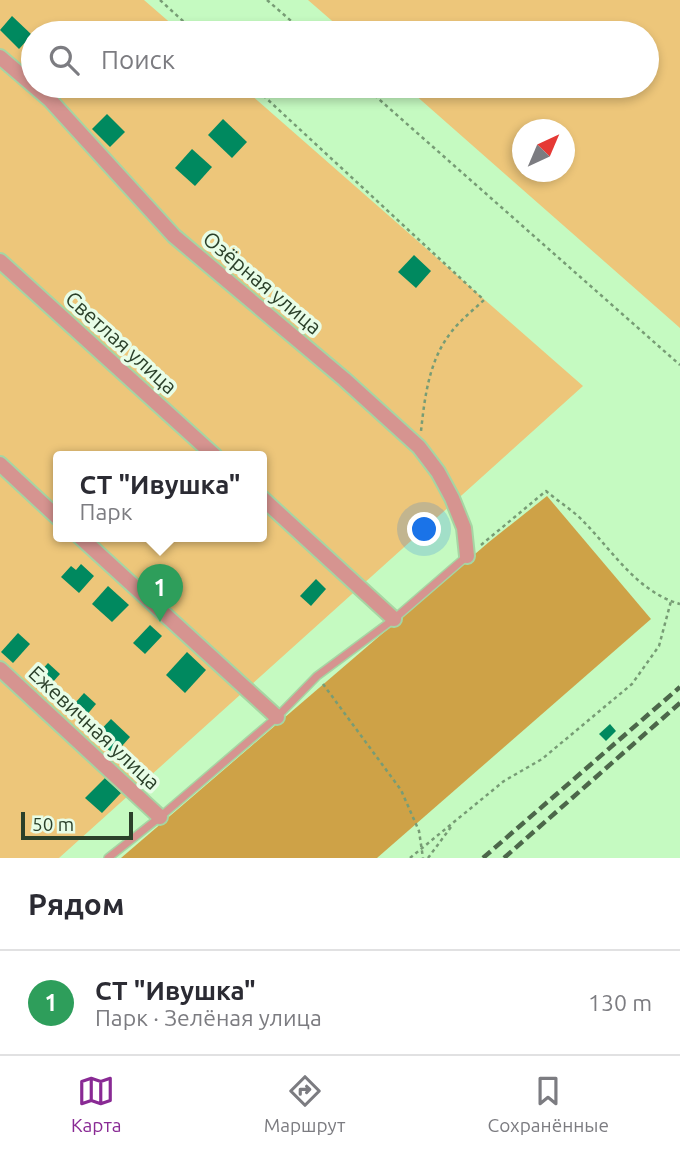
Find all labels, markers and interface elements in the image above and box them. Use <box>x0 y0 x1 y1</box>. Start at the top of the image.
search box <box>21 21 659 98</box>
icon: search <box>45 41 83 79</box>
text: Поиск <box>101 45 175 74</box>
north arrow <box>512 119 575 182</box>
street label: Озёрная улица <box>199 226 327 339</box>
street label: Светлая улица <box>61 286 182 399</box>
popup <box>53 451 267 542</box>
text: СТ "Ивушка" <box>80 470 240 499</box>
text: Парк <box>80 499 133 524</box>
your location <box>407 512 441 546</box>
pin: 1 <box>137 564 183 622</box>
street label: Ежевичная улица <box>24 660 165 794</box>
scale bar <box>21 809 133 841</box>
text: 50 m <box>32 813 74 835</box>
text: Рядом <box>28 887 124 921</box>
text: СТ "Ивушка" <box>95 976 256 1005</box>
text: 1 <box>45 990 57 1015</box>
text: 130 m <box>588 990 652 1015</box>
text: Парк · Зелёная улица <box>95 1005 322 1030</box>
tab: Карта <box>71 1072 122 1136</box>
tab: Маршрут <box>264 1072 346 1136</box>
tab: Сохранённые <box>488 1072 609 1136</box>

